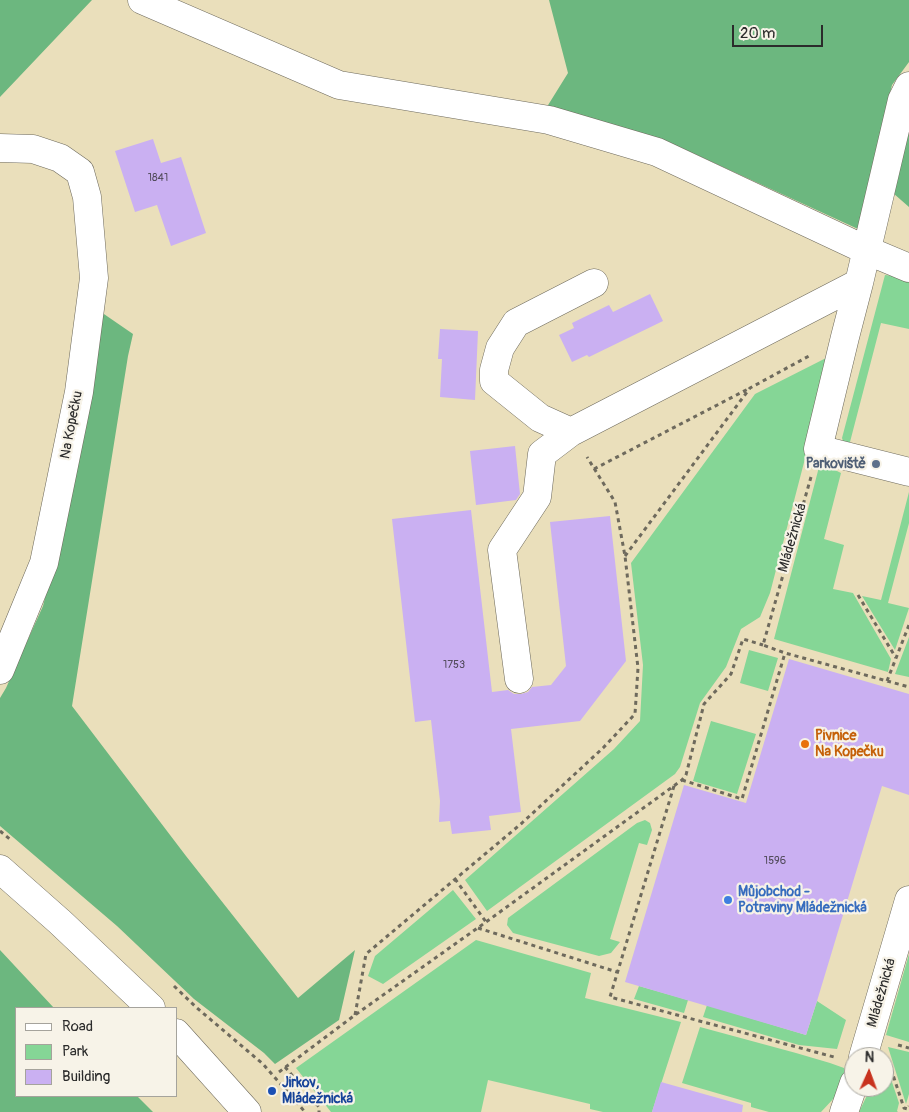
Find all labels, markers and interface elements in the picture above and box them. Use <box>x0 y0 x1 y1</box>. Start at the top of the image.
scale bar <box>734 15 825 47</box>
text: 20 m <box>740 24 775 43</box>
house number: 1841 <box>148 171 168 185</box>
street label: Na Kopečku <box>57 390 87 460</box>
place label: Parkoviště <box>806 456 866 472</box>
marker: Parkoviště <box>870 458 882 470</box>
street label: Mládežnická <box>775 502 811 574</box>
house number: 1753 <box>443 658 465 672</box>
place label: Pivnice Na Kopečku <box>815 728 884 760</box>
marker: Pivnice Na Kopečku <box>799 738 811 750</box>
house number: 1596 <box>764 854 786 868</box>
place label: Můjobchod - Potraviny Mládežnická <box>738 884 867 916</box>
marker: Můjobchod - Potraviny Mládežnická <box>722 894 734 906</box>
street label: Mládežnická <box>864 957 900 1029</box>
legend <box>15 1007 178 1097</box>
text: Road <box>62 1017 93 1036</box>
text: Park <box>62 1042 88 1061</box>
north arrow <box>844 1047 894 1097</box>
text: N <box>864 1049 875 1066</box>
text: Building <box>62 1067 110 1086</box>
place label: Jirkov, Mládežnická <box>282 1075 353 1108</box>
marker: Jirkov, Mládežnická <box>266 1085 278 1097</box>

